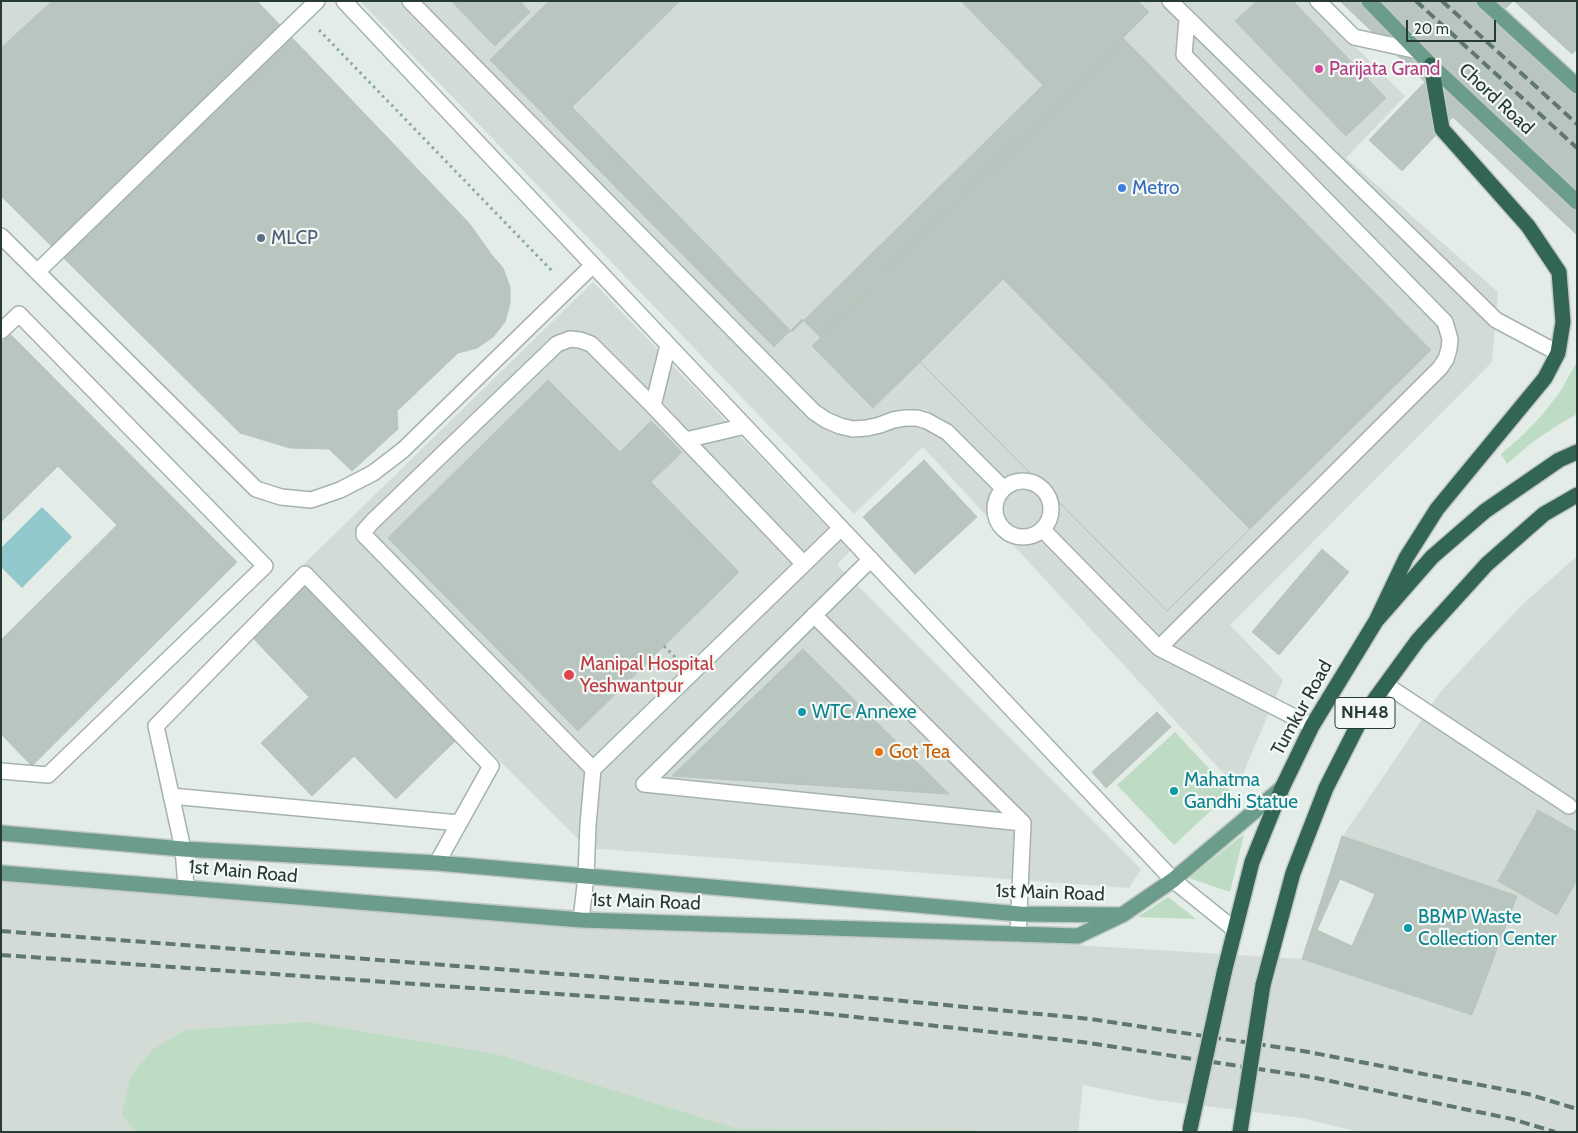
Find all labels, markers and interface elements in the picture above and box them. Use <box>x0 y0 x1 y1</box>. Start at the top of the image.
scale bar <box>1408 10 1498 42</box>
text: 20 m <box>1414 20 1449 38</box>
place label: Parijata Grand <box>1329 58 1440 80</box>
street label: Chord Road <box>1454 59 1538 139</box>
marker: Parijata Grand <box>1313 63 1325 75</box>
place label: Metro <box>1132 177 1180 199</box>
marker: Metro <box>1116 182 1128 194</box>
place label: MLCP <box>271 227 318 249</box>
marker: MLCP <box>255 232 267 244</box>
place label: Manipal Hospital Yeshwantpur <box>580 653 714 697</box>
street label: Tumkur Road <box>1267 657 1337 759</box>
marker: Manipal Hospital Yeshwantpur <box>562 668 576 682</box>
road number: NH48 <box>1335 698 1395 728</box>
place label: WTC Annexe <box>812 701 917 723</box>
marker: WTC Annexe <box>796 706 808 718</box>
place label: Got Tea <box>889 741 950 763</box>
marker: Got Tea <box>873 746 885 758</box>
place label: Mahatma Gandhi Statue <box>1184 769 1298 813</box>
marker: Mahatma Gandhi Statue <box>1168 785 1180 797</box>
street label: 1st Main Road <box>188 856 298 888</box>
street label: 1st Main Road <box>995 880 1105 906</box>
street label: 1st Main Road <box>591 889 701 915</box>
place label: BBMP Waste Collection Center <box>1418 906 1557 950</box>
marker: BBMP Waste Collection Center <box>1402 922 1414 934</box>

